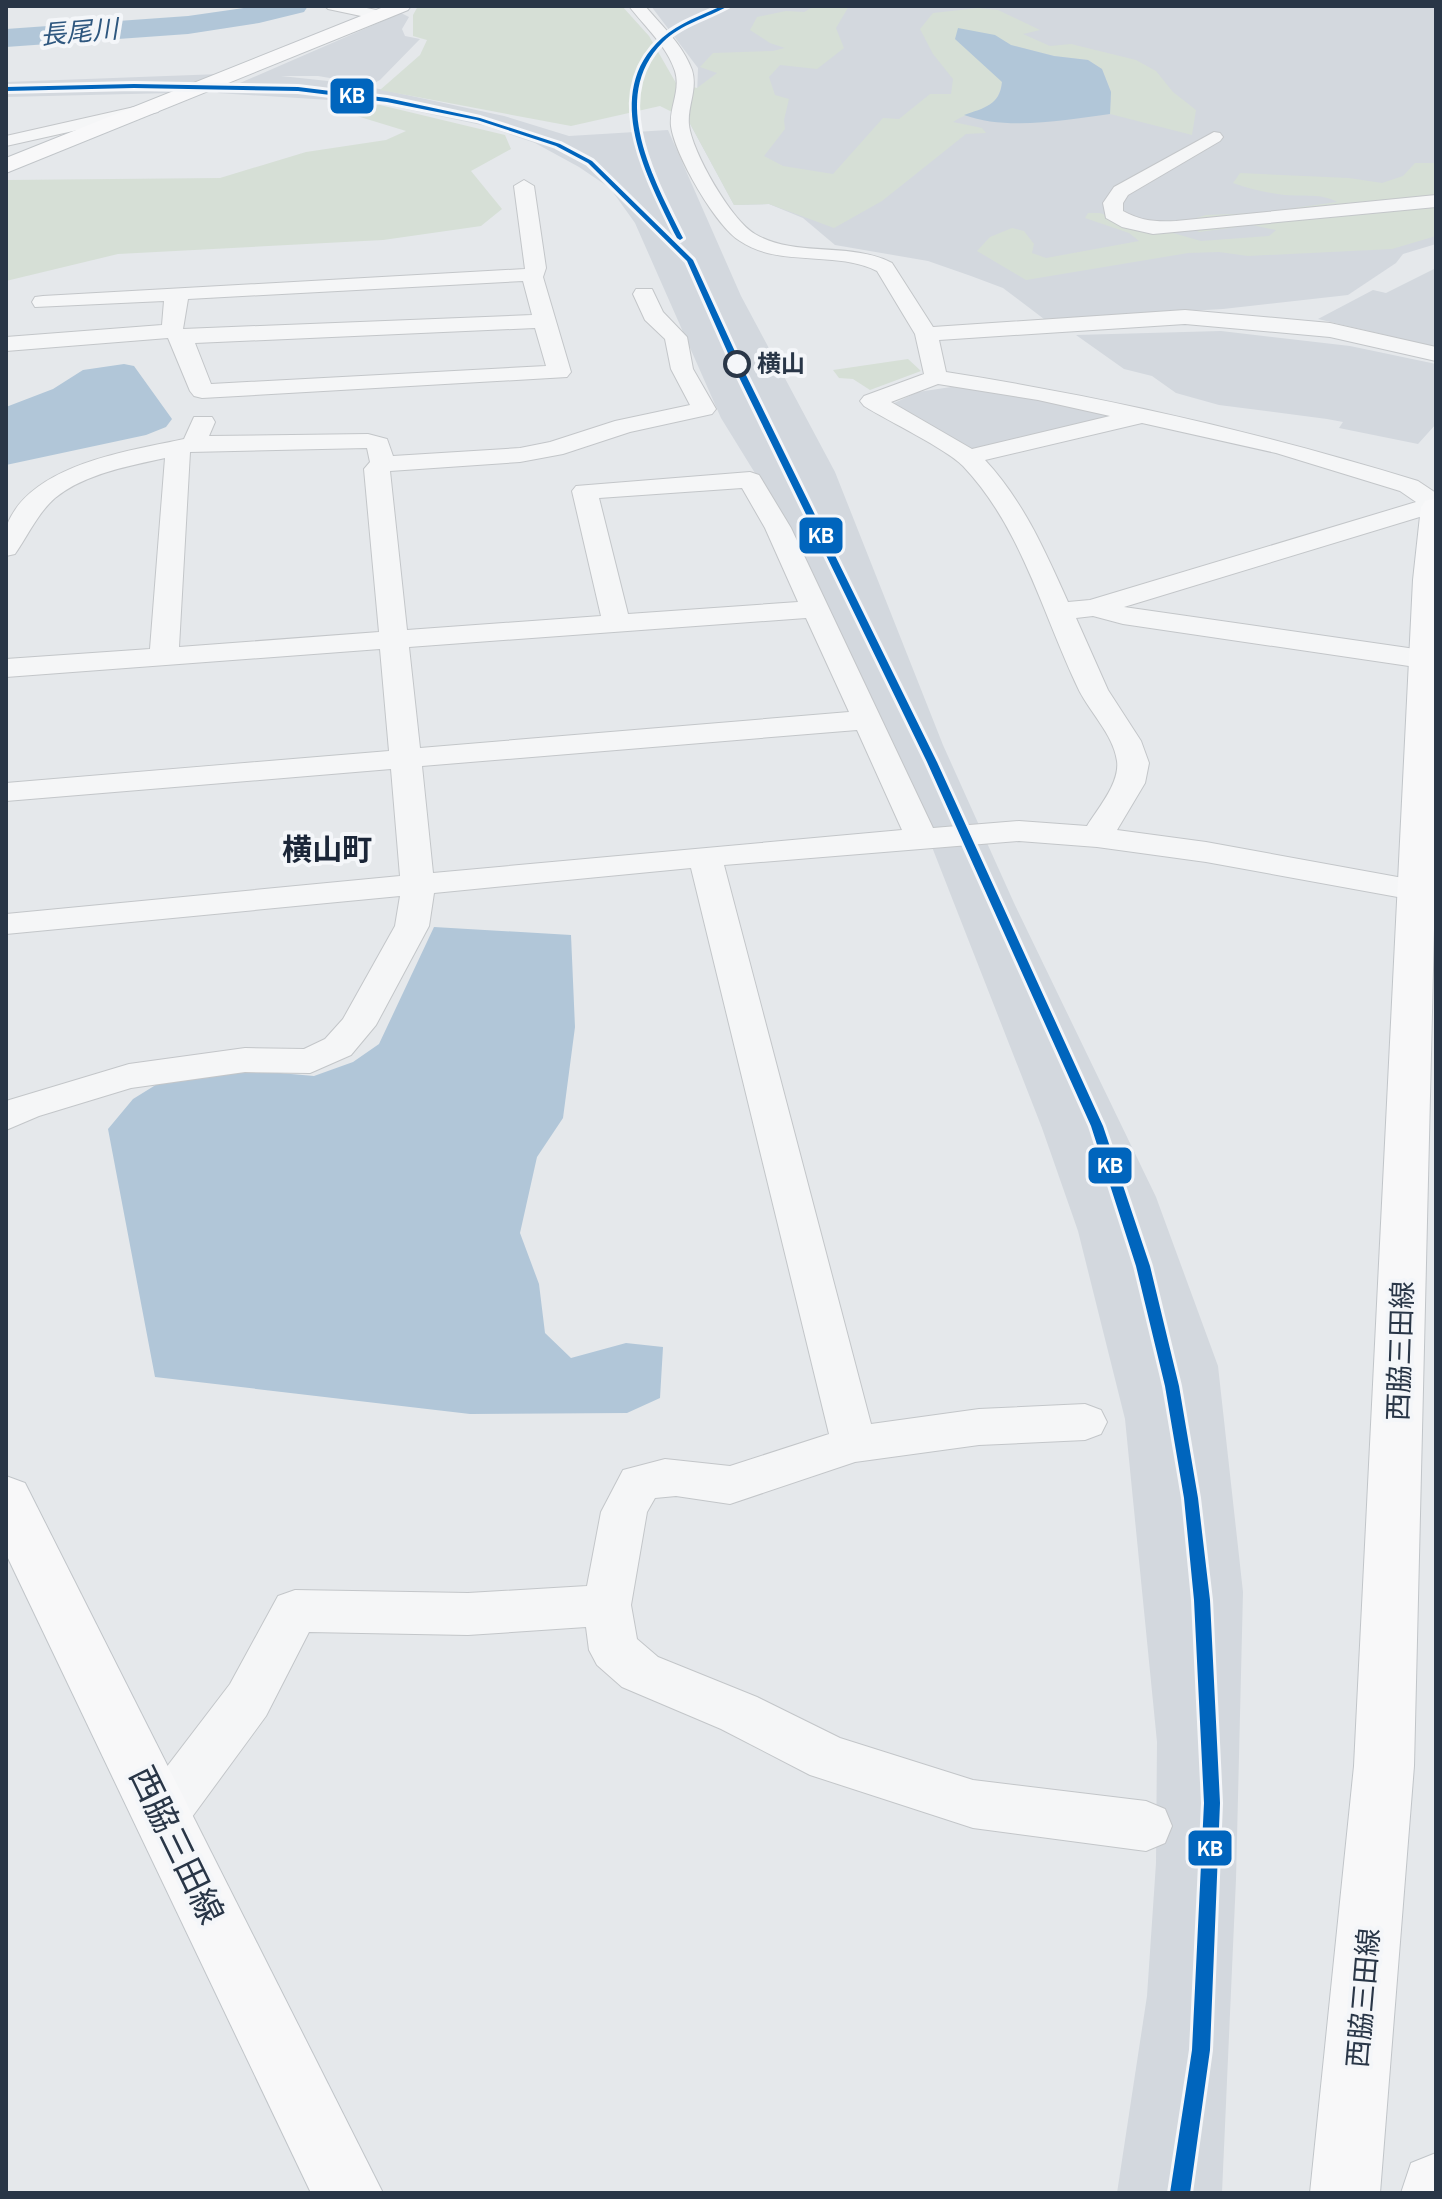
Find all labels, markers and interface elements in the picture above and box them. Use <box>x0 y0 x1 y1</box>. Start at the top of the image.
water label: 長尾川 <box>39 10 122 52</box>
line badge: KB <box>329 77 375 115</box>
text: KB <box>339 80 365 110</box>
place label: 横山 <box>757 347 805 379</box>
marker: 横山 <box>724 351 750 377</box>
line badge: KB <box>798 516 844 555</box>
text: KB <box>808 520 834 550</box>
district label: 横山町 <box>282 829 372 869</box>
line badge: KB <box>1087 1146 1133 1185</box>
text: KB <box>1097 1150 1123 1180</box>
street label: 西脇三田線 <box>1379 1280 1421 1422</box>
street label: 西脇三田線 <box>119 1759 235 1931</box>
line badge: KB <box>1187 1829 1233 1867</box>
text: KB <box>1197 1833 1223 1863</box>
street label: 西脇三田線 <box>1338 1927 1388 2069</box>

